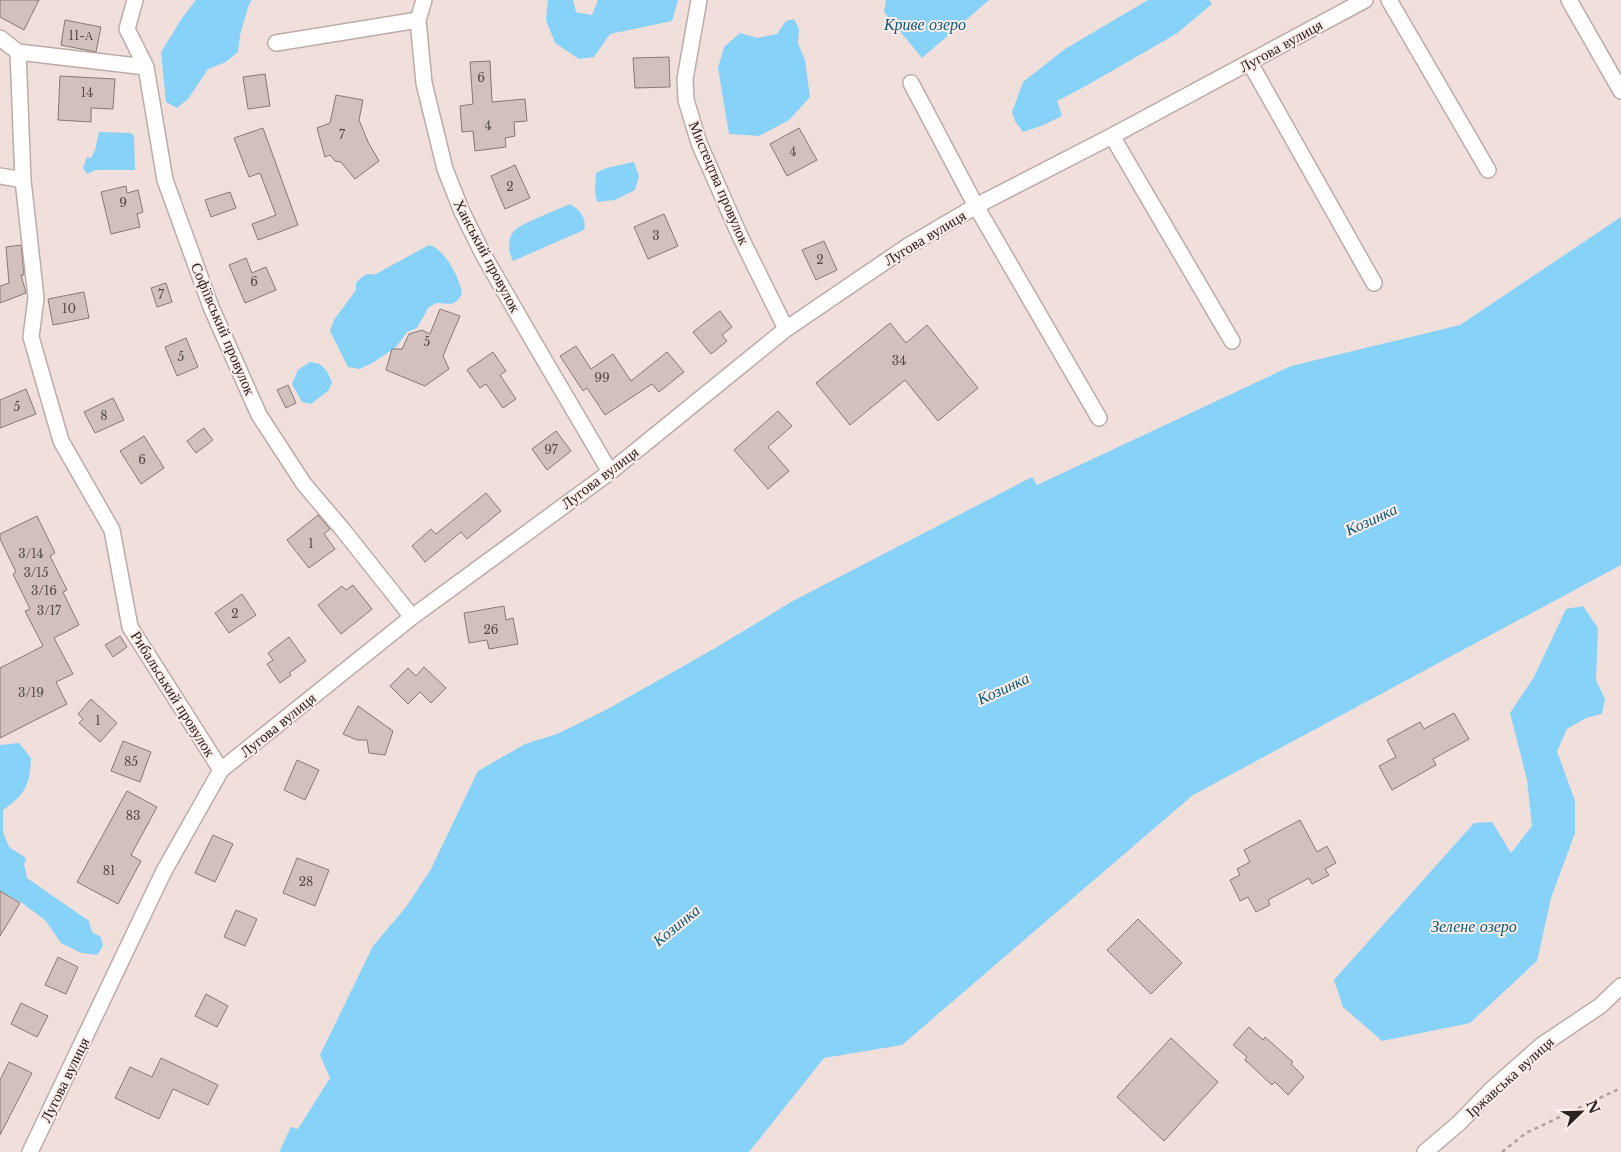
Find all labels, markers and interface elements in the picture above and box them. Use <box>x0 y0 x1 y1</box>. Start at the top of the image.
water label: Криве озеро <box>883 14 966 34</box>
street label: Лугова вулиця <box>1236 15 1326 76</box>
house number: 11-А <box>69 28 94 43</box>
house number: 6 <box>477 70 485 85</box>
house number: 14 <box>81 85 93 100</box>
house number: 4 <box>484 118 492 133</box>
street label: Мистецтва провулок <box>685 118 754 248</box>
house number: 7 <box>339 127 346 142</box>
house number: 4 <box>789 144 797 159</box>
house number: 2 <box>506 179 514 194</box>
house number: 9 <box>119 195 127 210</box>
street label: Ханський провулок <box>450 196 526 316</box>
street label: Лугова вулиця <box>880 206 969 269</box>
house number: 3 <box>652 228 660 243</box>
house number: 2 <box>816 252 824 267</box>
street label: Софіївський провулок <box>187 260 260 399</box>
house number: 6 <box>250 274 258 289</box>
house number: 7 <box>158 287 165 302</box>
house number: 10 <box>62 301 76 316</box>
house number: 5 <box>424 334 431 349</box>
house number: 5 <box>178 349 185 364</box>
house number: 34 <box>892 353 906 368</box>
house number: 99 <box>594 370 610 385</box>
house number: 5 <box>14 399 21 414</box>
house number: 8 <box>100 408 108 423</box>
house number: 97 <box>544 442 559 457</box>
street label: Лугова вулиця <box>557 442 642 513</box>
house number: 6 <box>138 452 146 467</box>
water label: Козинка <box>1341 498 1400 540</box>
house number: 1 <box>308 536 314 551</box>
house number: 3/14 <box>18 546 44 561</box>
house number: 3/15 <box>23 565 49 580</box>
house number: 3/16 <box>31 583 57 598</box>
house number: 3/17 <box>37 603 62 618</box>
house number: 2 <box>231 606 239 621</box>
house number: 26 <box>483 622 499 637</box>
street label: Рибальський провулок <box>127 627 220 761</box>
water label: Козинка <box>973 667 1032 709</box>
house number: 3/19 <box>18 685 44 700</box>
street label: Лугова вулиця <box>236 688 320 761</box>
house number: 1 <box>95 713 101 728</box>
house number: 85 <box>124 754 138 769</box>
house number: 83 <box>126 808 140 823</box>
house number: 81 <box>103 863 115 878</box>
house number: 28 <box>299 874 313 889</box>
water label: Козинка <box>648 900 704 951</box>
water label: Зелене озеро <box>1431 916 1517 936</box>
street label: Іржавська вулиця <box>1462 1032 1558 1121</box>
street label: Лугова вулиця <box>36 1034 93 1125</box>
north arrow <box>1556 1087 1606 1137</box>
text: N <box>1582 1097 1604 1116</box>

